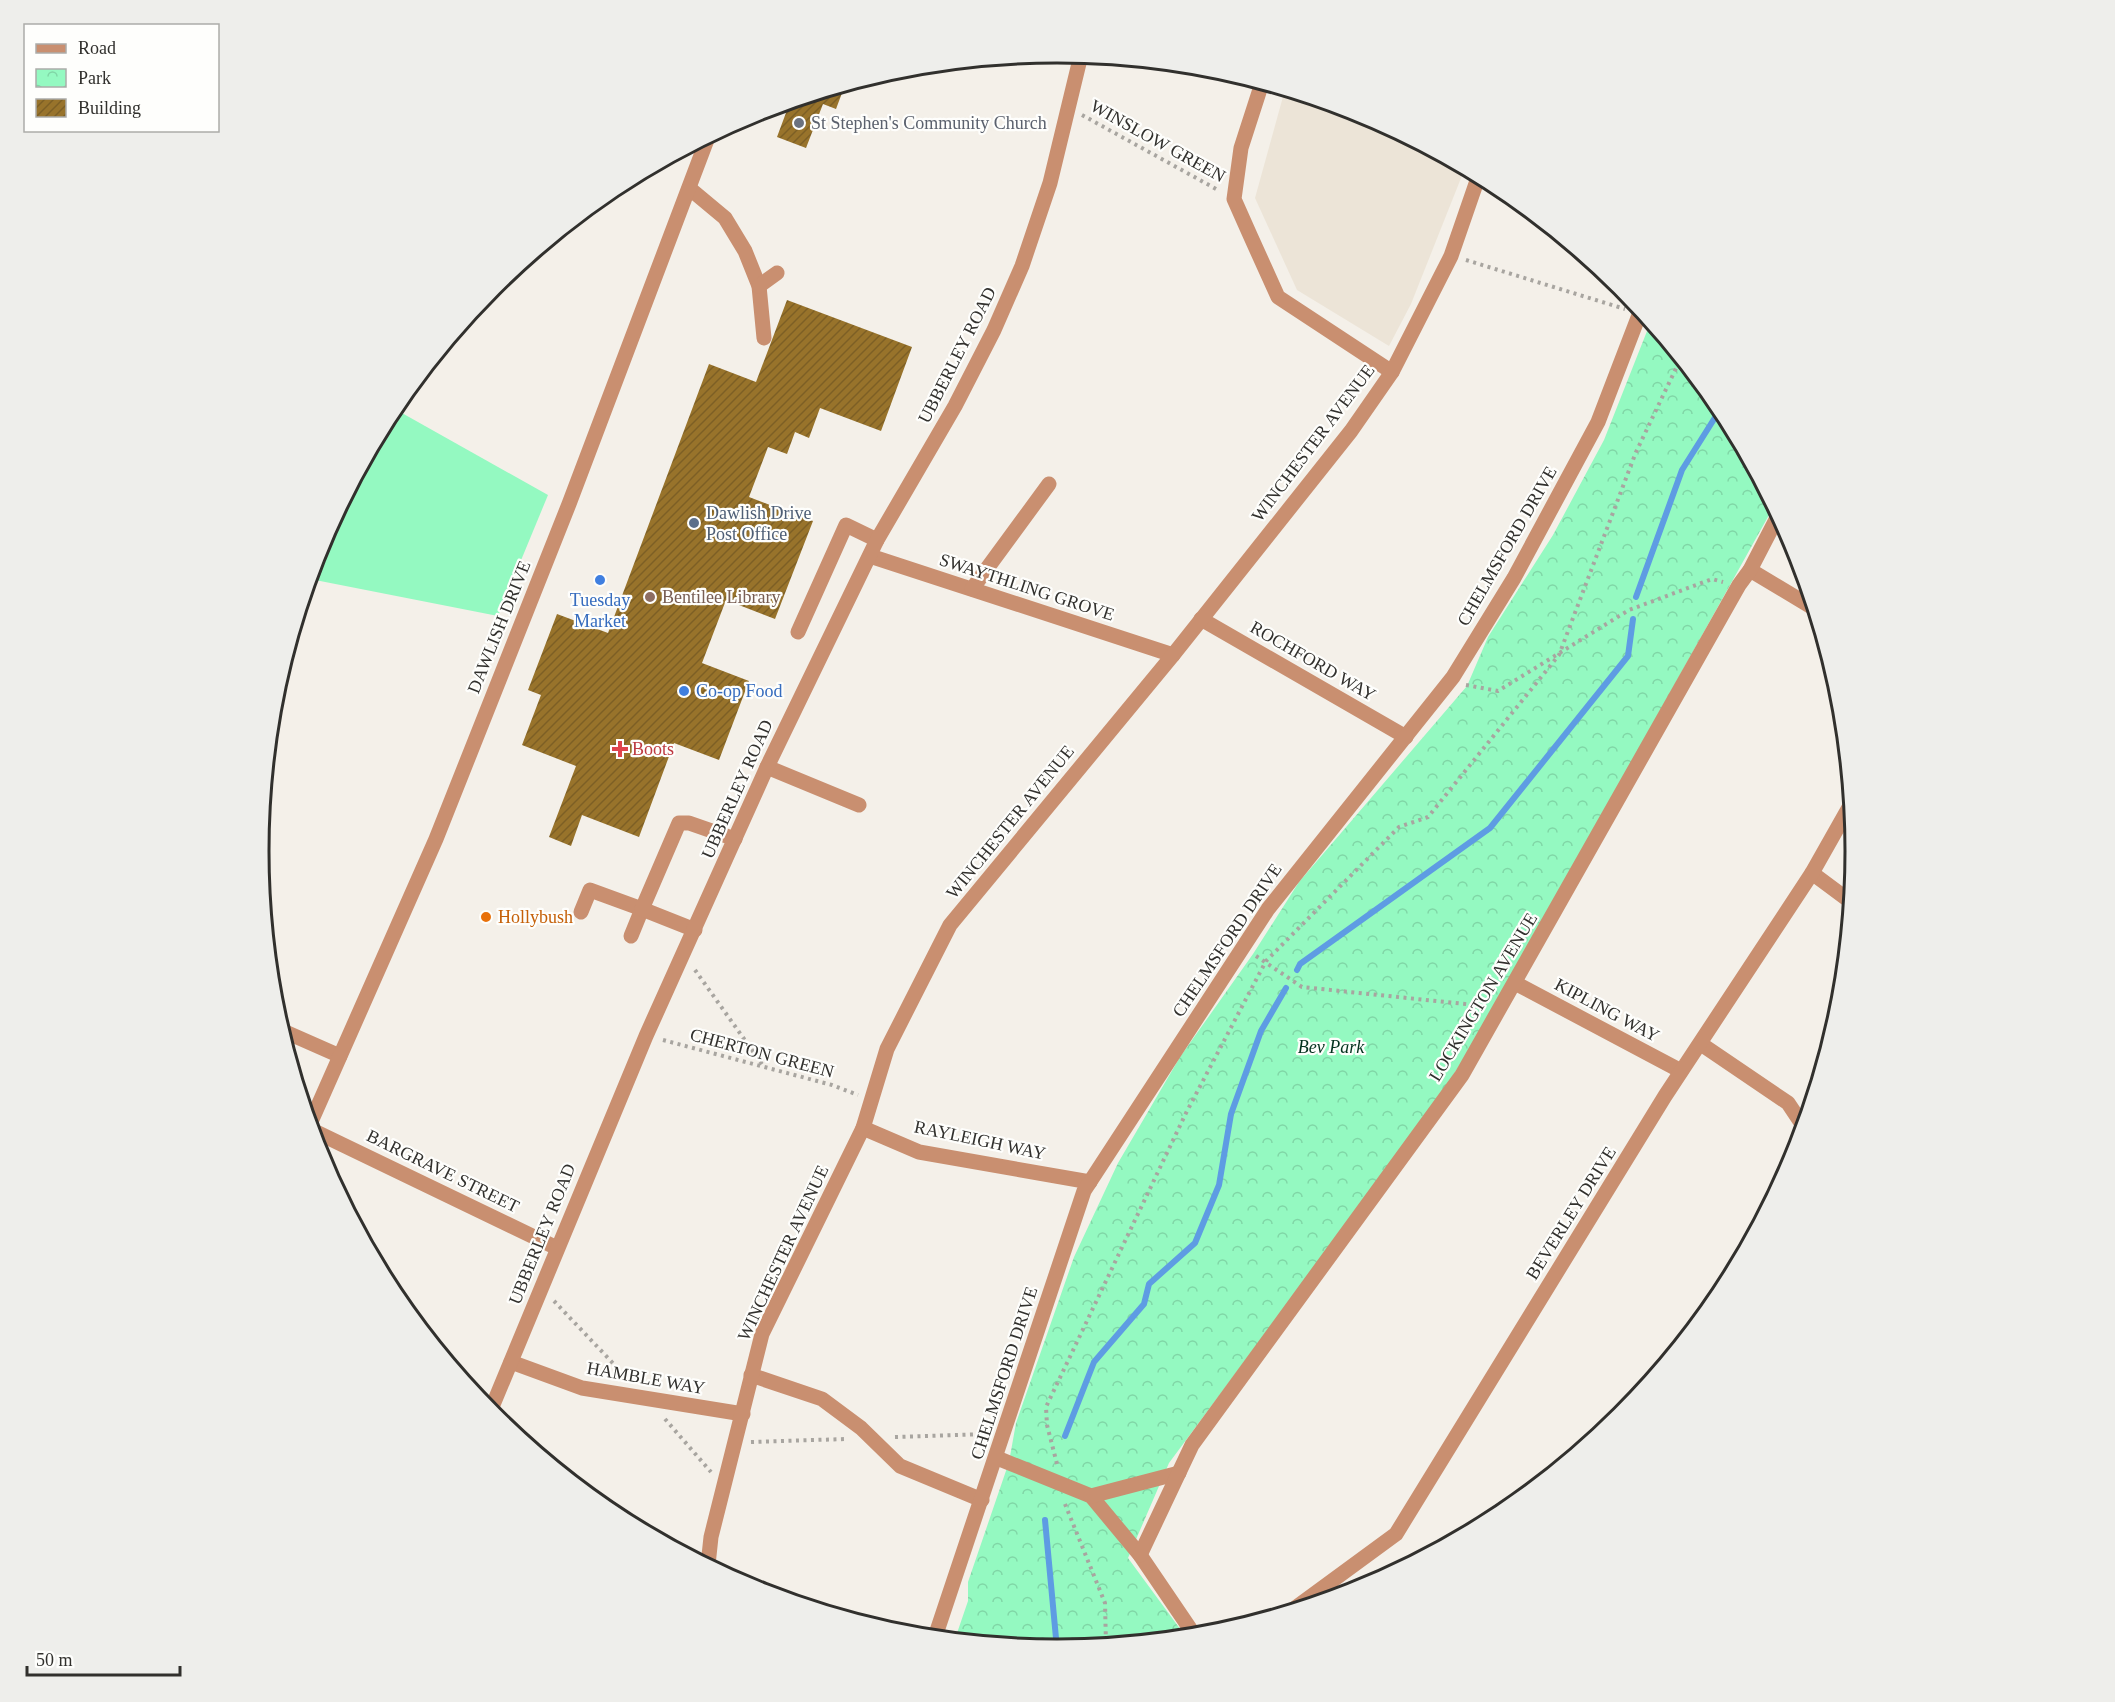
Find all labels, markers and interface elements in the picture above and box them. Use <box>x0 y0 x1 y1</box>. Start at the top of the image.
legend <box>24 24 219 132</box>
text: Road <box>78 38 116 58</box>
text: Park <box>78 68 111 88</box>
street label: WINSLOW GREEN <box>1087 96 1229 186</box>
text: Building <box>78 98 141 118</box>
place label: St Stephen's Community Church <box>811 113 1047 133</box>
marker: St Stephen's Community Church <box>792 116 806 130</box>
street label: UBBERLEY ROAD <box>914 284 1000 426</box>
street label: WINCHESTER AVENUE <box>1247 361 1379 525</box>
street label: CHELMSFORD DRIVE <box>1453 463 1561 629</box>
place label: Dawlish Drive Post Office <box>706 503 811 544</box>
marker: Dawlish Drive Post Office <box>687 516 701 530</box>
street label: SWAYTHLING GROVE <box>937 549 1117 625</box>
street label: DAWLISH DRIVE <box>463 558 535 696</box>
marker: Tuesday Market <box>593 573 607 587</box>
place label: Bentilee Library <box>662 587 780 607</box>
place label: Tuesday Market <box>570 590 630 631</box>
marker: Bentilee Library <box>643 590 657 604</box>
street label: ROCHFORD WAY <box>1247 617 1379 705</box>
place label: Co-op Food <box>696 681 783 701</box>
marker: Co-op Food <box>677 684 691 698</box>
street label: UBBERLEY ROAD <box>697 716 777 862</box>
place label: Boots <box>632 739 674 759</box>
street label: WINCHESTER AVENUE <box>942 741 1078 903</box>
marker: Boots <box>613 742 627 756</box>
street label: CHELMSFORD DRIVE <box>1168 860 1286 1020</box>
place label: Hollybush <box>498 907 573 927</box>
street label: LOCKINGTON AVENUE <box>1425 909 1541 1085</box>
marker: Hollybush <box>479 910 493 924</box>
street label: KIPLING WAY <box>1551 974 1663 1046</box>
street label: CHERTON GREEN <box>688 1024 836 1082</box>
park label: Bev Park <box>1298 1037 1365 1057</box>
street label: RAYLEIGH WAY <box>912 1116 1048 1164</box>
street label: BARGRAVE STREET <box>363 1125 523 1217</box>
street label: BEVERLEY DRIVE <box>1522 1143 1620 1283</box>
street label: UBBERLEY ROAD <box>505 1161 579 1307</box>
street label: WINCHESTER AVENUE <box>734 1162 832 1344</box>
street label: CHELMSFORD DRIVE <box>967 1284 1041 1462</box>
street label: HAMBLE WAY <box>585 1358 707 1398</box>
scale bar <box>27 1639 180 1677</box>
text: 50 m <box>36 1650 73 1670</box>

